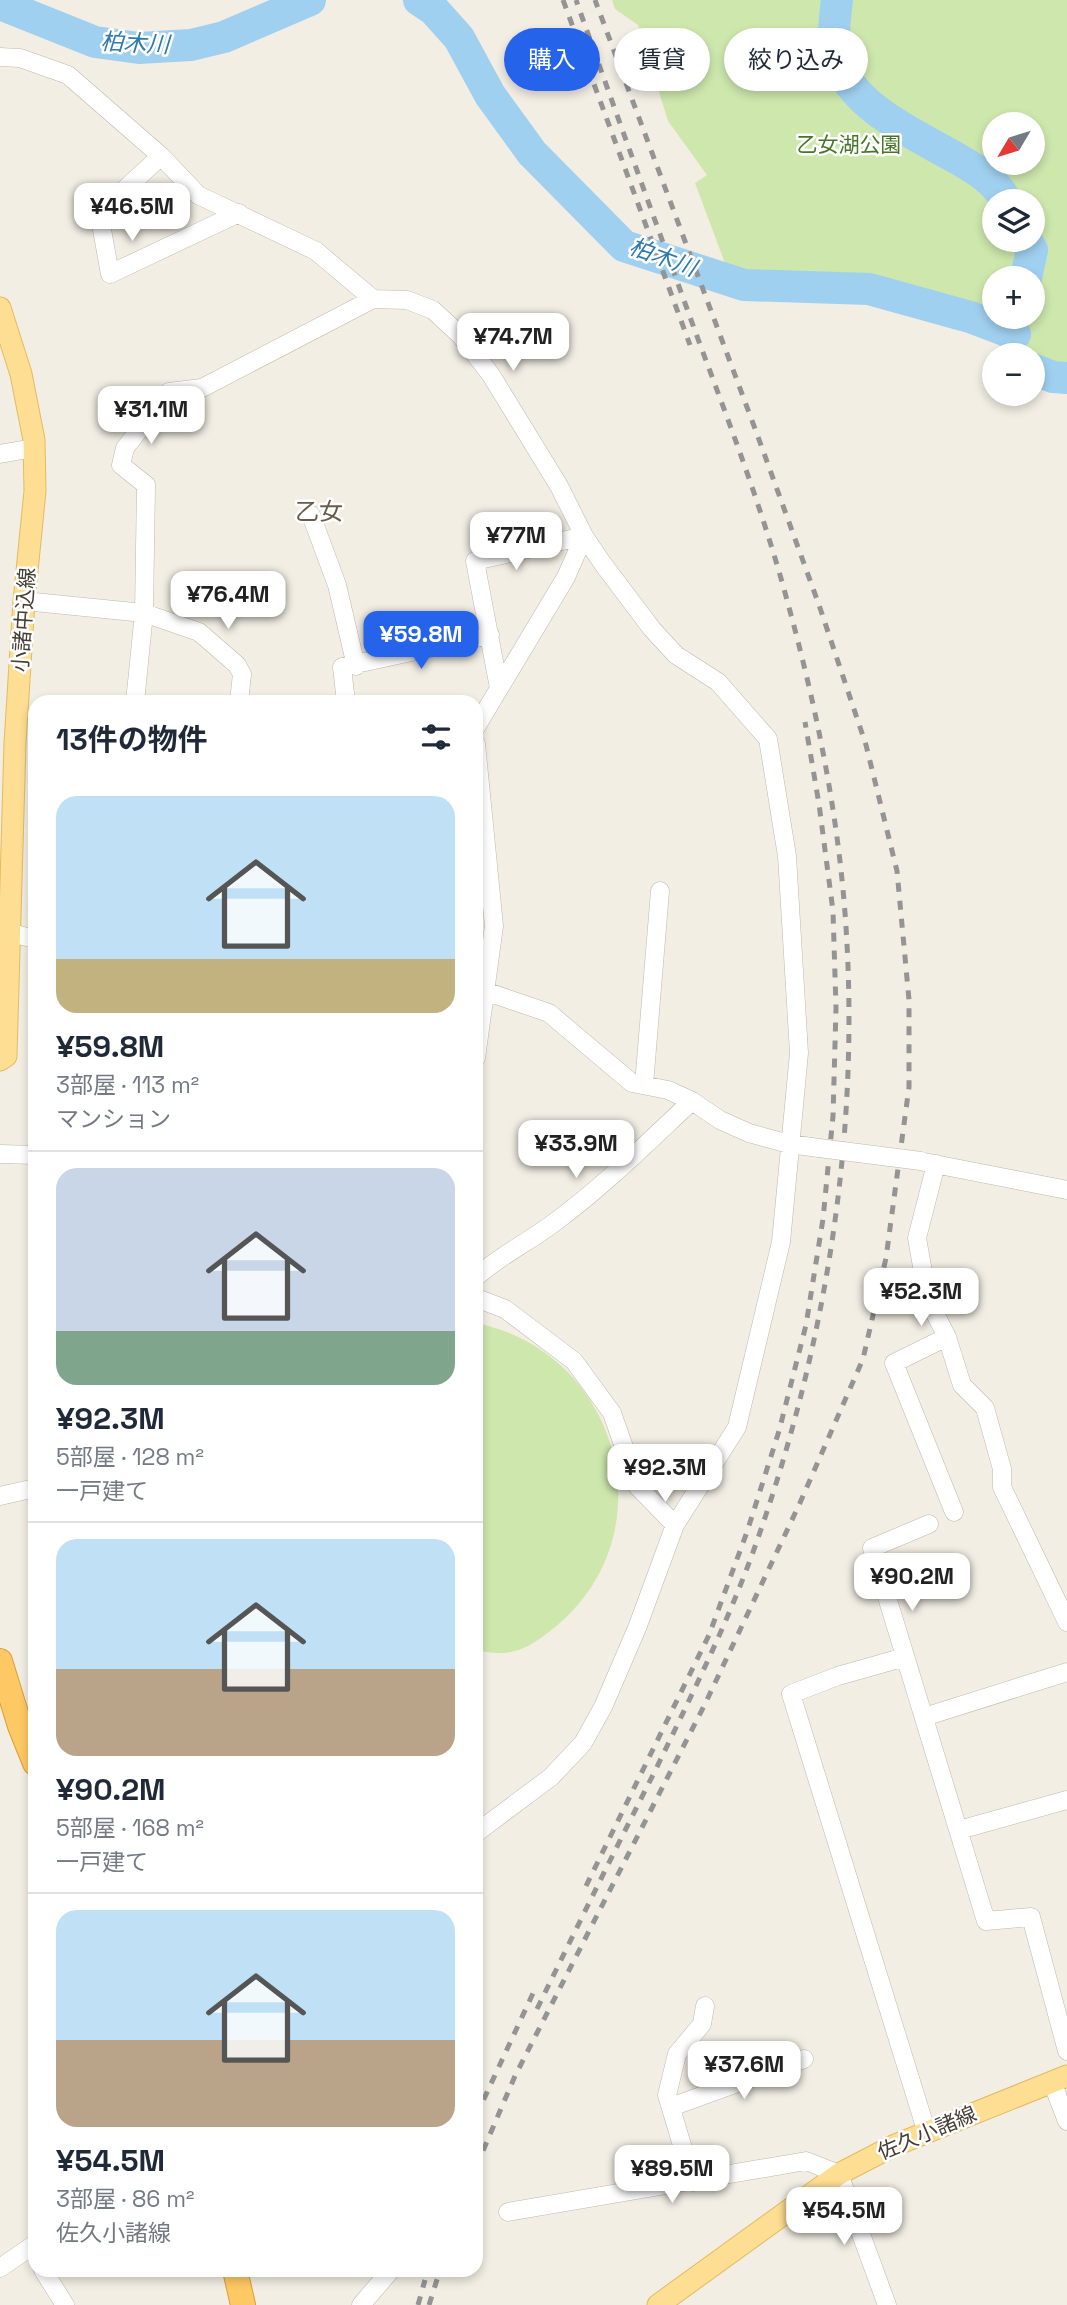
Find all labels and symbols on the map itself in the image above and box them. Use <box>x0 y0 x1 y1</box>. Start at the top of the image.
water label: 柏木川 <box>100 26 173 60</box>
north arrow <box>982 112 1045 175</box>
park label: 乙女湖公園 <box>797 131 902 158</box>
pin: ¥46.5M <box>75 184 189 243</box>
water label: 柏木川 <box>625 231 703 284</box>
pin: ¥74.7M <box>456 314 570 373</box>
pin: ¥31.1M <box>94 386 208 446</box>
district label: 乙女 <box>295 496 343 527</box>
pin: ¥77M <box>475 512 557 572</box>
street label: 小諸中込線 <box>6 567 41 673</box>
pin: ¥76.4M <box>171 572 285 631</box>
pin: ¥59.8M <box>364 612 478 671</box>
pin: ¥33.9M <box>519 1120 633 1180</box>
pin: ¥52.3M <box>864 1268 978 1328</box>
pin: ¥92.3M <box>608 1444 722 1504</box>
pin: ¥90.2M <box>855 1554 969 1613</box>
pin: ¥37.6M <box>687 2042 801 2101</box>
street label: 佐久小諸線 <box>873 2100 980 2165</box>
pin: ¥89.5M <box>615 2146 729 2205</box>
pin: ¥54.5M <box>787 2188 901 2247</box>

